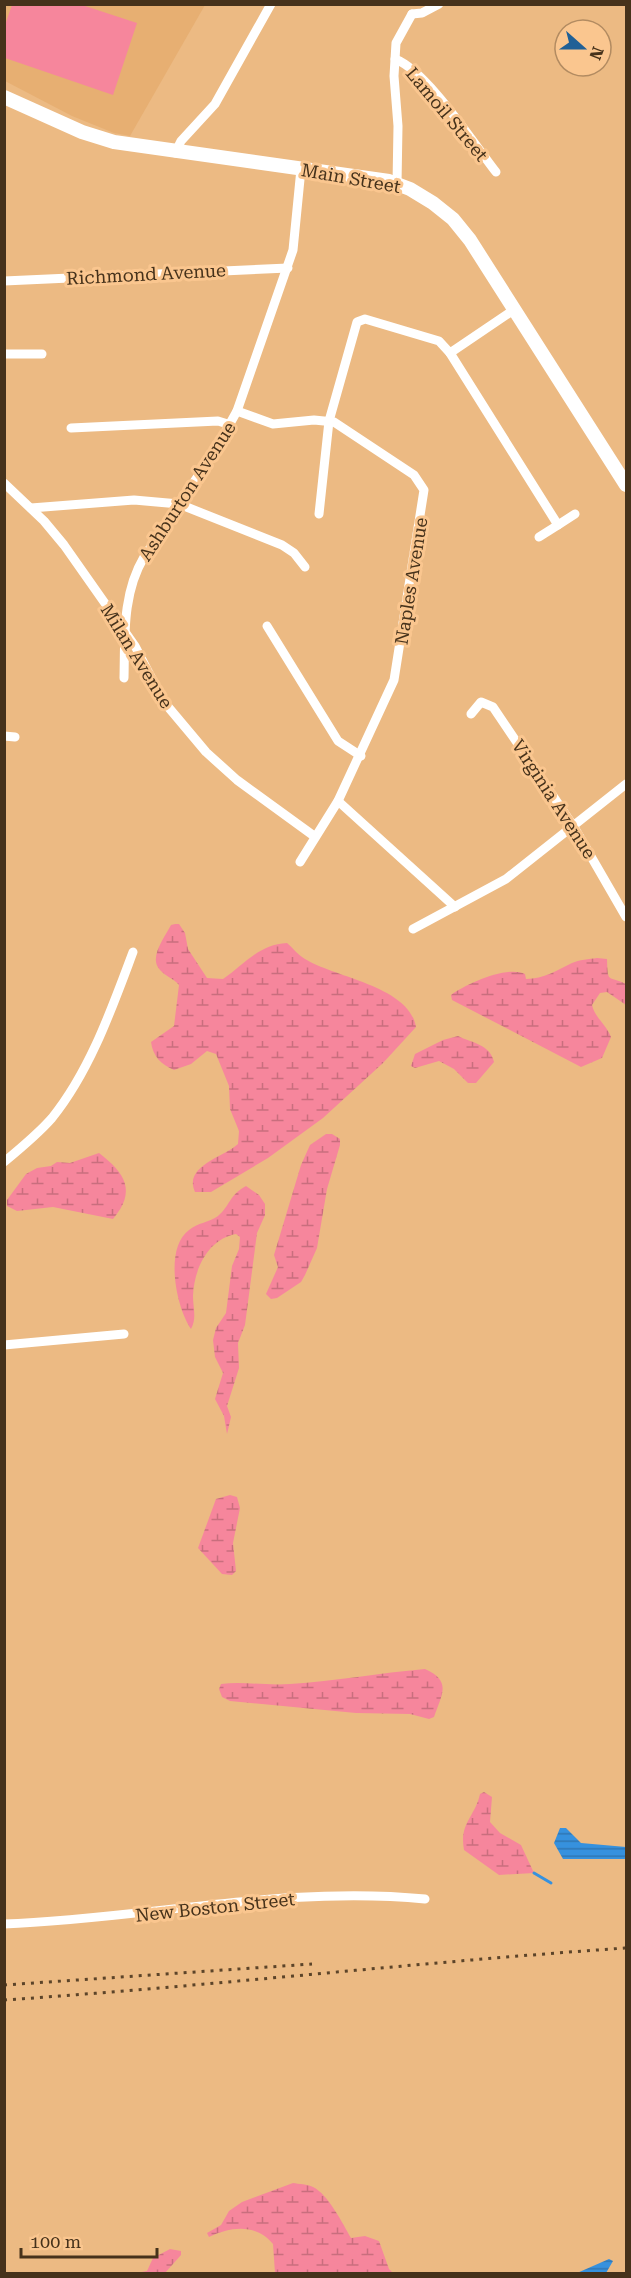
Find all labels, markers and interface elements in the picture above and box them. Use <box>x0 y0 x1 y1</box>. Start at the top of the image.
north arrow <box>553 18 613 78</box>
text: N <box>585 44 608 62</box>
street label: Lamoil Street <box>402 63 493 165</box>
street label: Main Street <box>300 159 402 197</box>
street label: Richmond Avenue <box>66 259 226 289</box>
street label: Ashburton Avenue <box>134 417 240 564</box>
street label: Naples Avenue <box>391 516 431 646</box>
street label: Milan Avenue <box>97 600 177 712</box>
street label: Virginia Avenue <box>508 736 600 863</box>
street label: New Boston Street <box>134 1888 296 1926</box>
scale bar <box>21 2221 158 2259</box>
text: 100 m <box>30 2231 81 2252</box>

